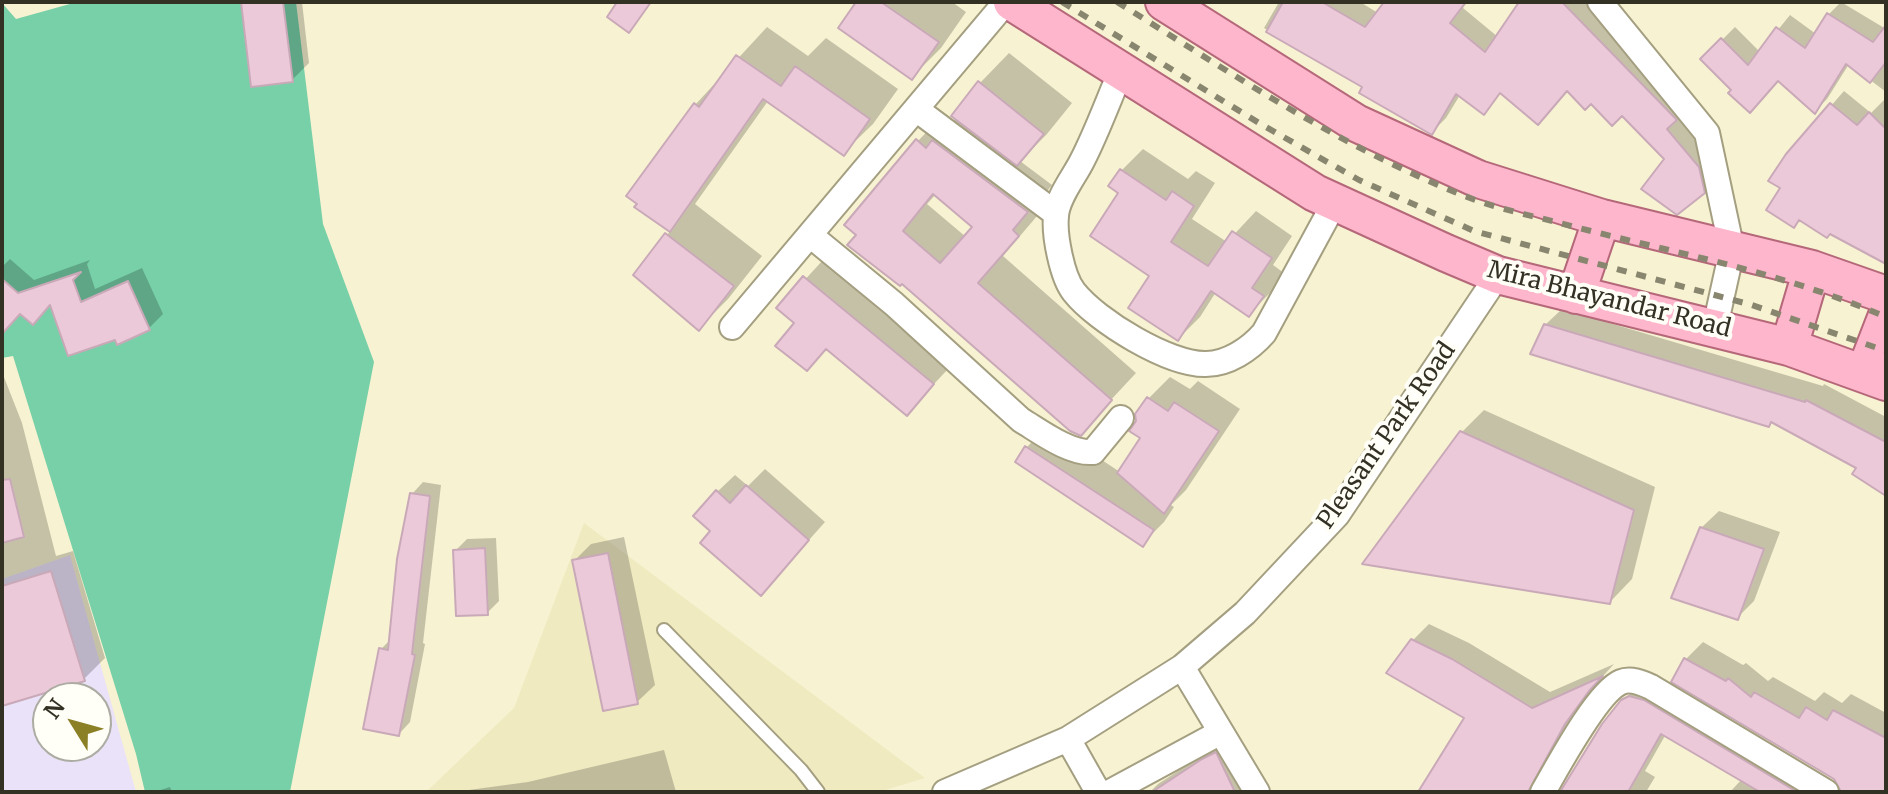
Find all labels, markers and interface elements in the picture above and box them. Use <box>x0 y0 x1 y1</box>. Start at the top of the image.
street label: Mira Bhayandar Road <box>1484 256 1734 344</box>
street label: Pleasant Park Road <box>1312 337 1462 535</box>
north arrow <box>32 682 112 762</box>
text: N <box>38 693 71 724</box>

